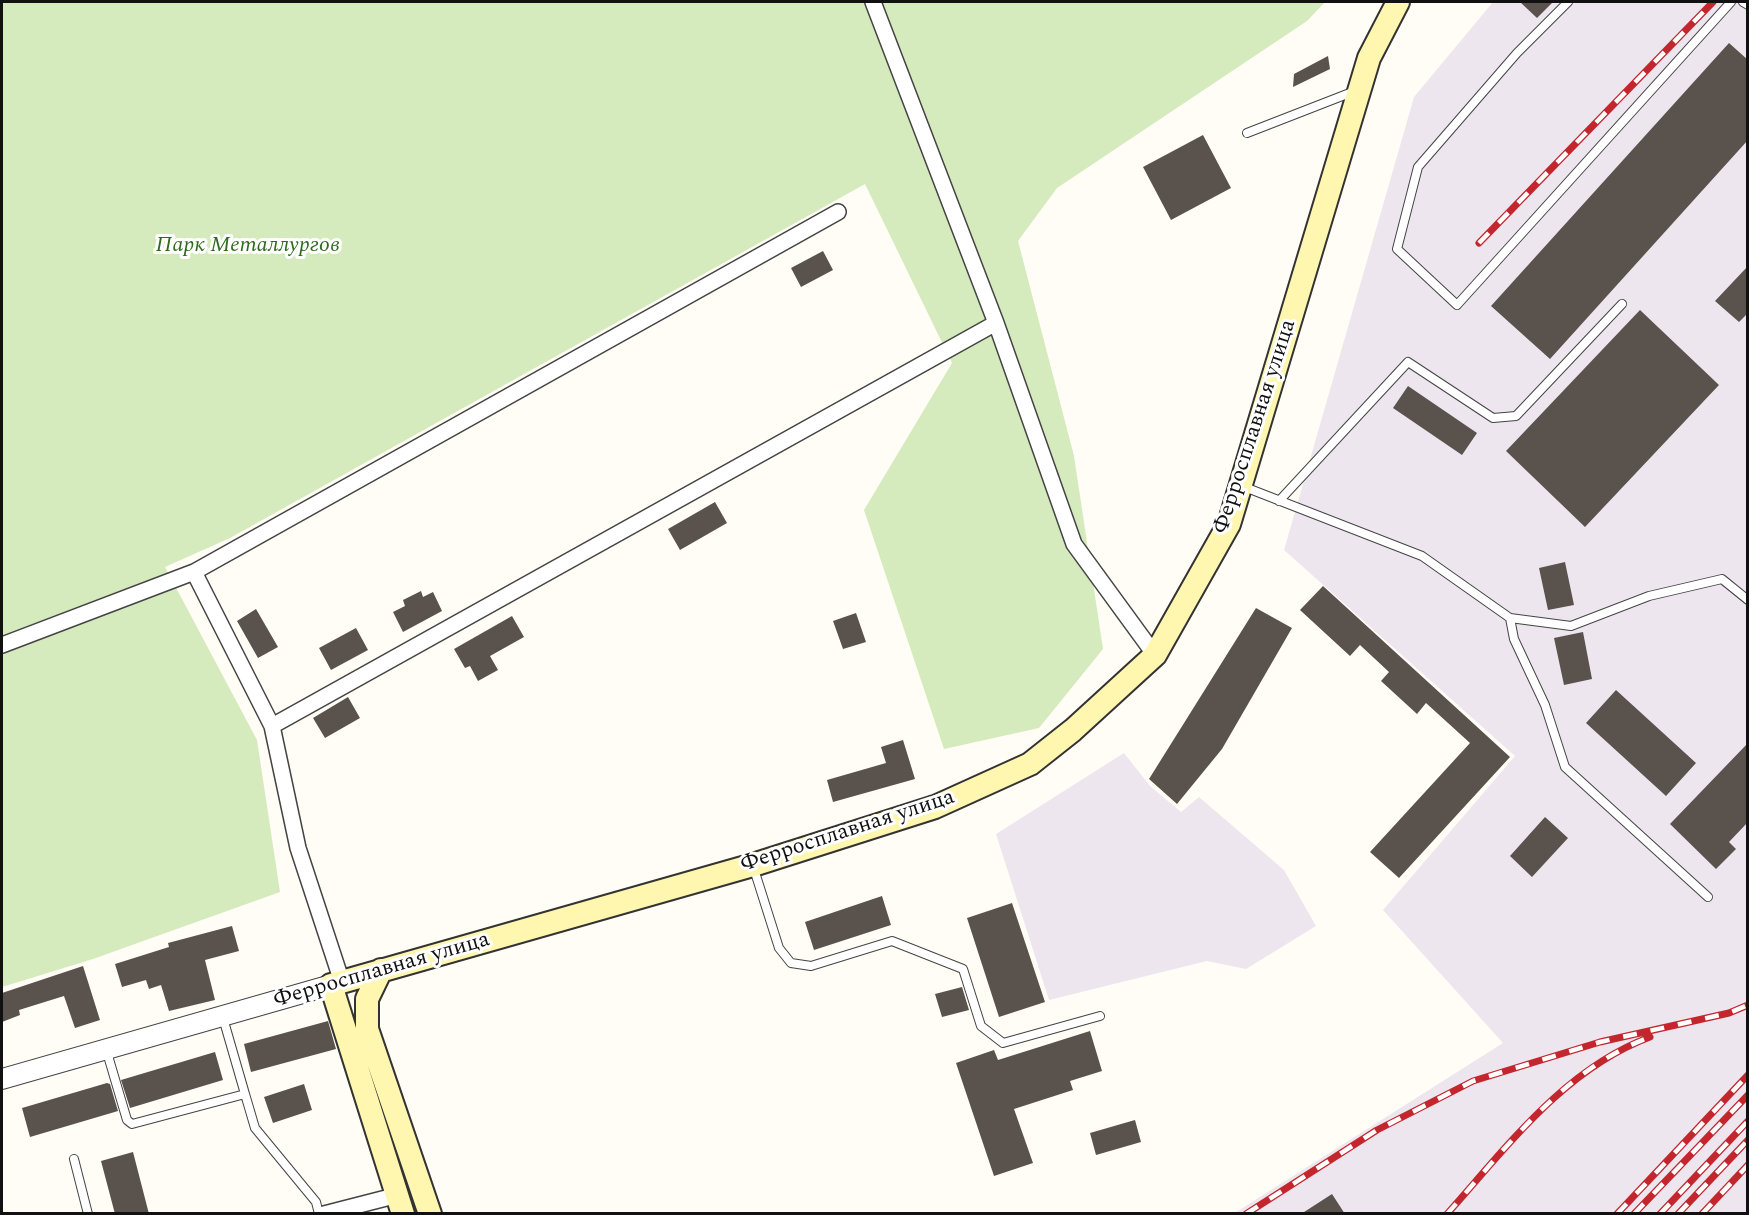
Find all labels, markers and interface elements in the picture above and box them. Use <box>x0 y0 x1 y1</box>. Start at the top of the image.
park label: Парк Металлургов <box>156 234 340 260</box>
street label: Ферросплавная улица <box>1209 317 1303 537</box>
street label: Ферросплавная улица <box>738 785 958 879</box>
street label: Ферросплавная улица <box>271 928 493 1014</box>

